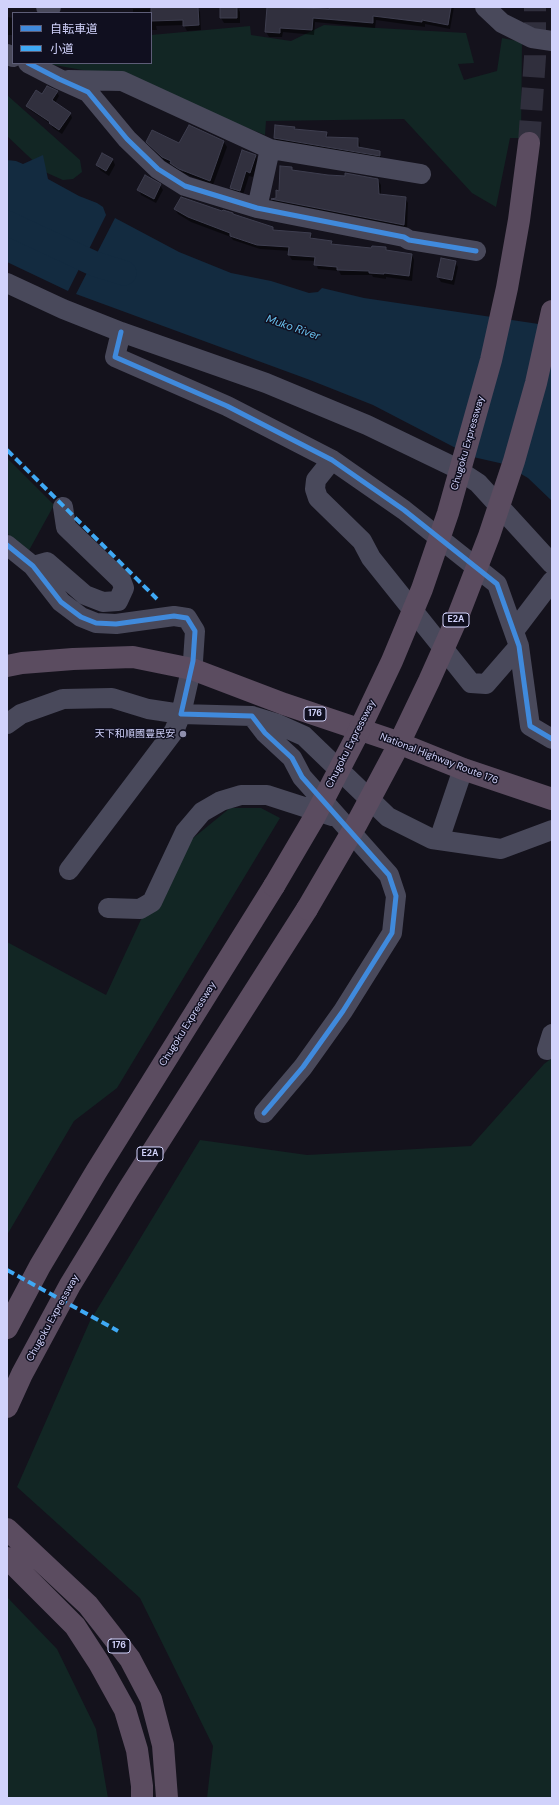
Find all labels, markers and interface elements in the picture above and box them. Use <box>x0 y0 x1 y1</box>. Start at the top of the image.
legend <box>12 12 152 64</box>
text: 自転車道 <box>50 21 98 37</box>
text: 小道 <box>50 41 74 57</box>
water label: Muko River <box>264 313 322 343</box>
street label: Chugoku Expressway <box>449 394 487 492</box>
road number: E2A <box>443 613 469 627</box>
street label: Chugoku Expressway <box>323 698 379 790</box>
road number: 176 <box>304 707 326 721</box>
place label: 天下和順國豊民安 <box>95 728 175 740</box>
marker: 天下和順國豊民安 <box>178 729 188 739</box>
street label: National Highway Route 176 <box>378 731 500 787</box>
street label: Chugoku Expressway <box>157 979 219 1069</box>
road number: E2A <box>137 1147 163 1161</box>
street label: Chugoku Expressway <box>24 1272 82 1364</box>
road number: 176 <box>108 1639 130 1653</box>

